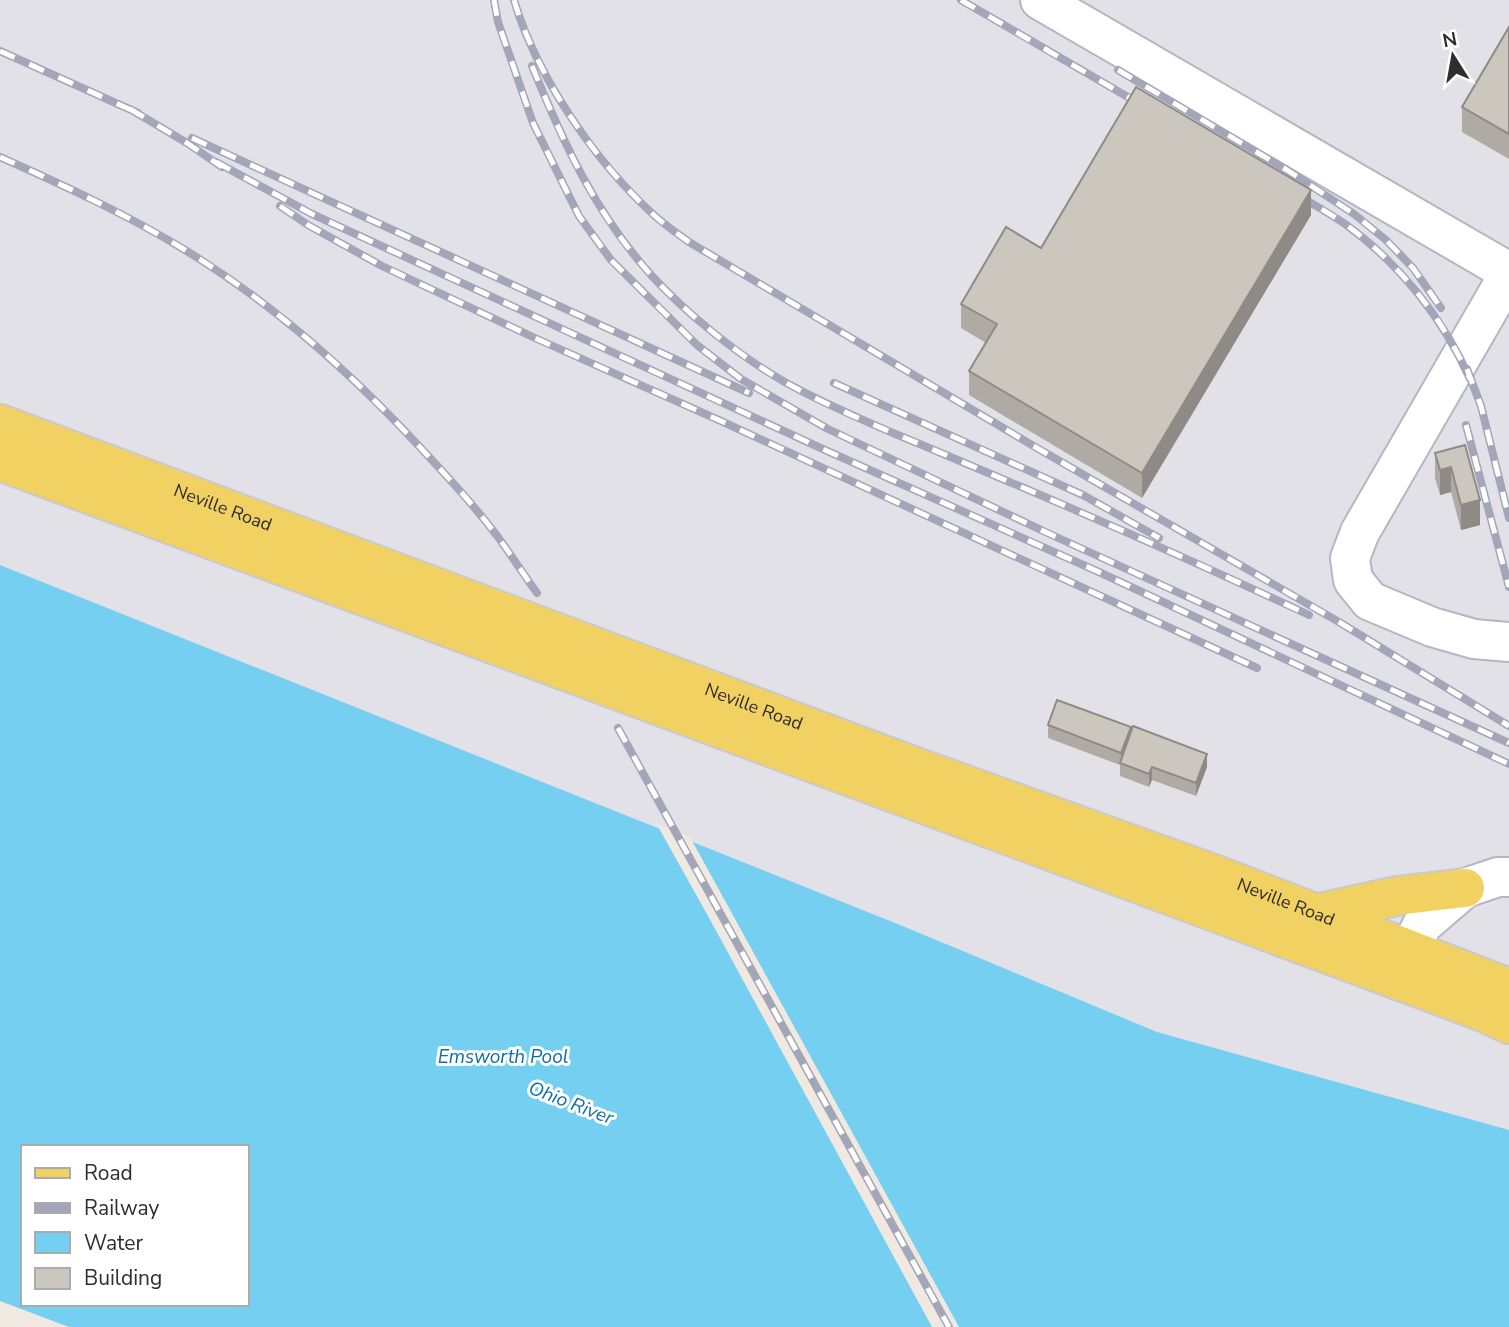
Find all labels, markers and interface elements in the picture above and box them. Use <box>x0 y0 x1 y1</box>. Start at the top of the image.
north arrow <box>1418 21 1488 91</box>
text: N <box>1440 26 1459 54</box>
street label: Neville Road <box>170 478 275 537</box>
street label: Neville Road <box>701 677 806 736</box>
street label: Neville Road <box>1234 872 1338 932</box>
water label: Emsworth Pool <box>438 1044 568 1070</box>
water label: Ohio River <box>525 1075 618 1131</box>
legend <box>21 1145 248 1306</box>
text: Road <box>84 1159 133 1187</box>
text: Railway <box>84 1194 159 1222</box>
text: Water <box>84 1229 143 1257</box>
text: Building <box>84 1264 162 1292</box>

